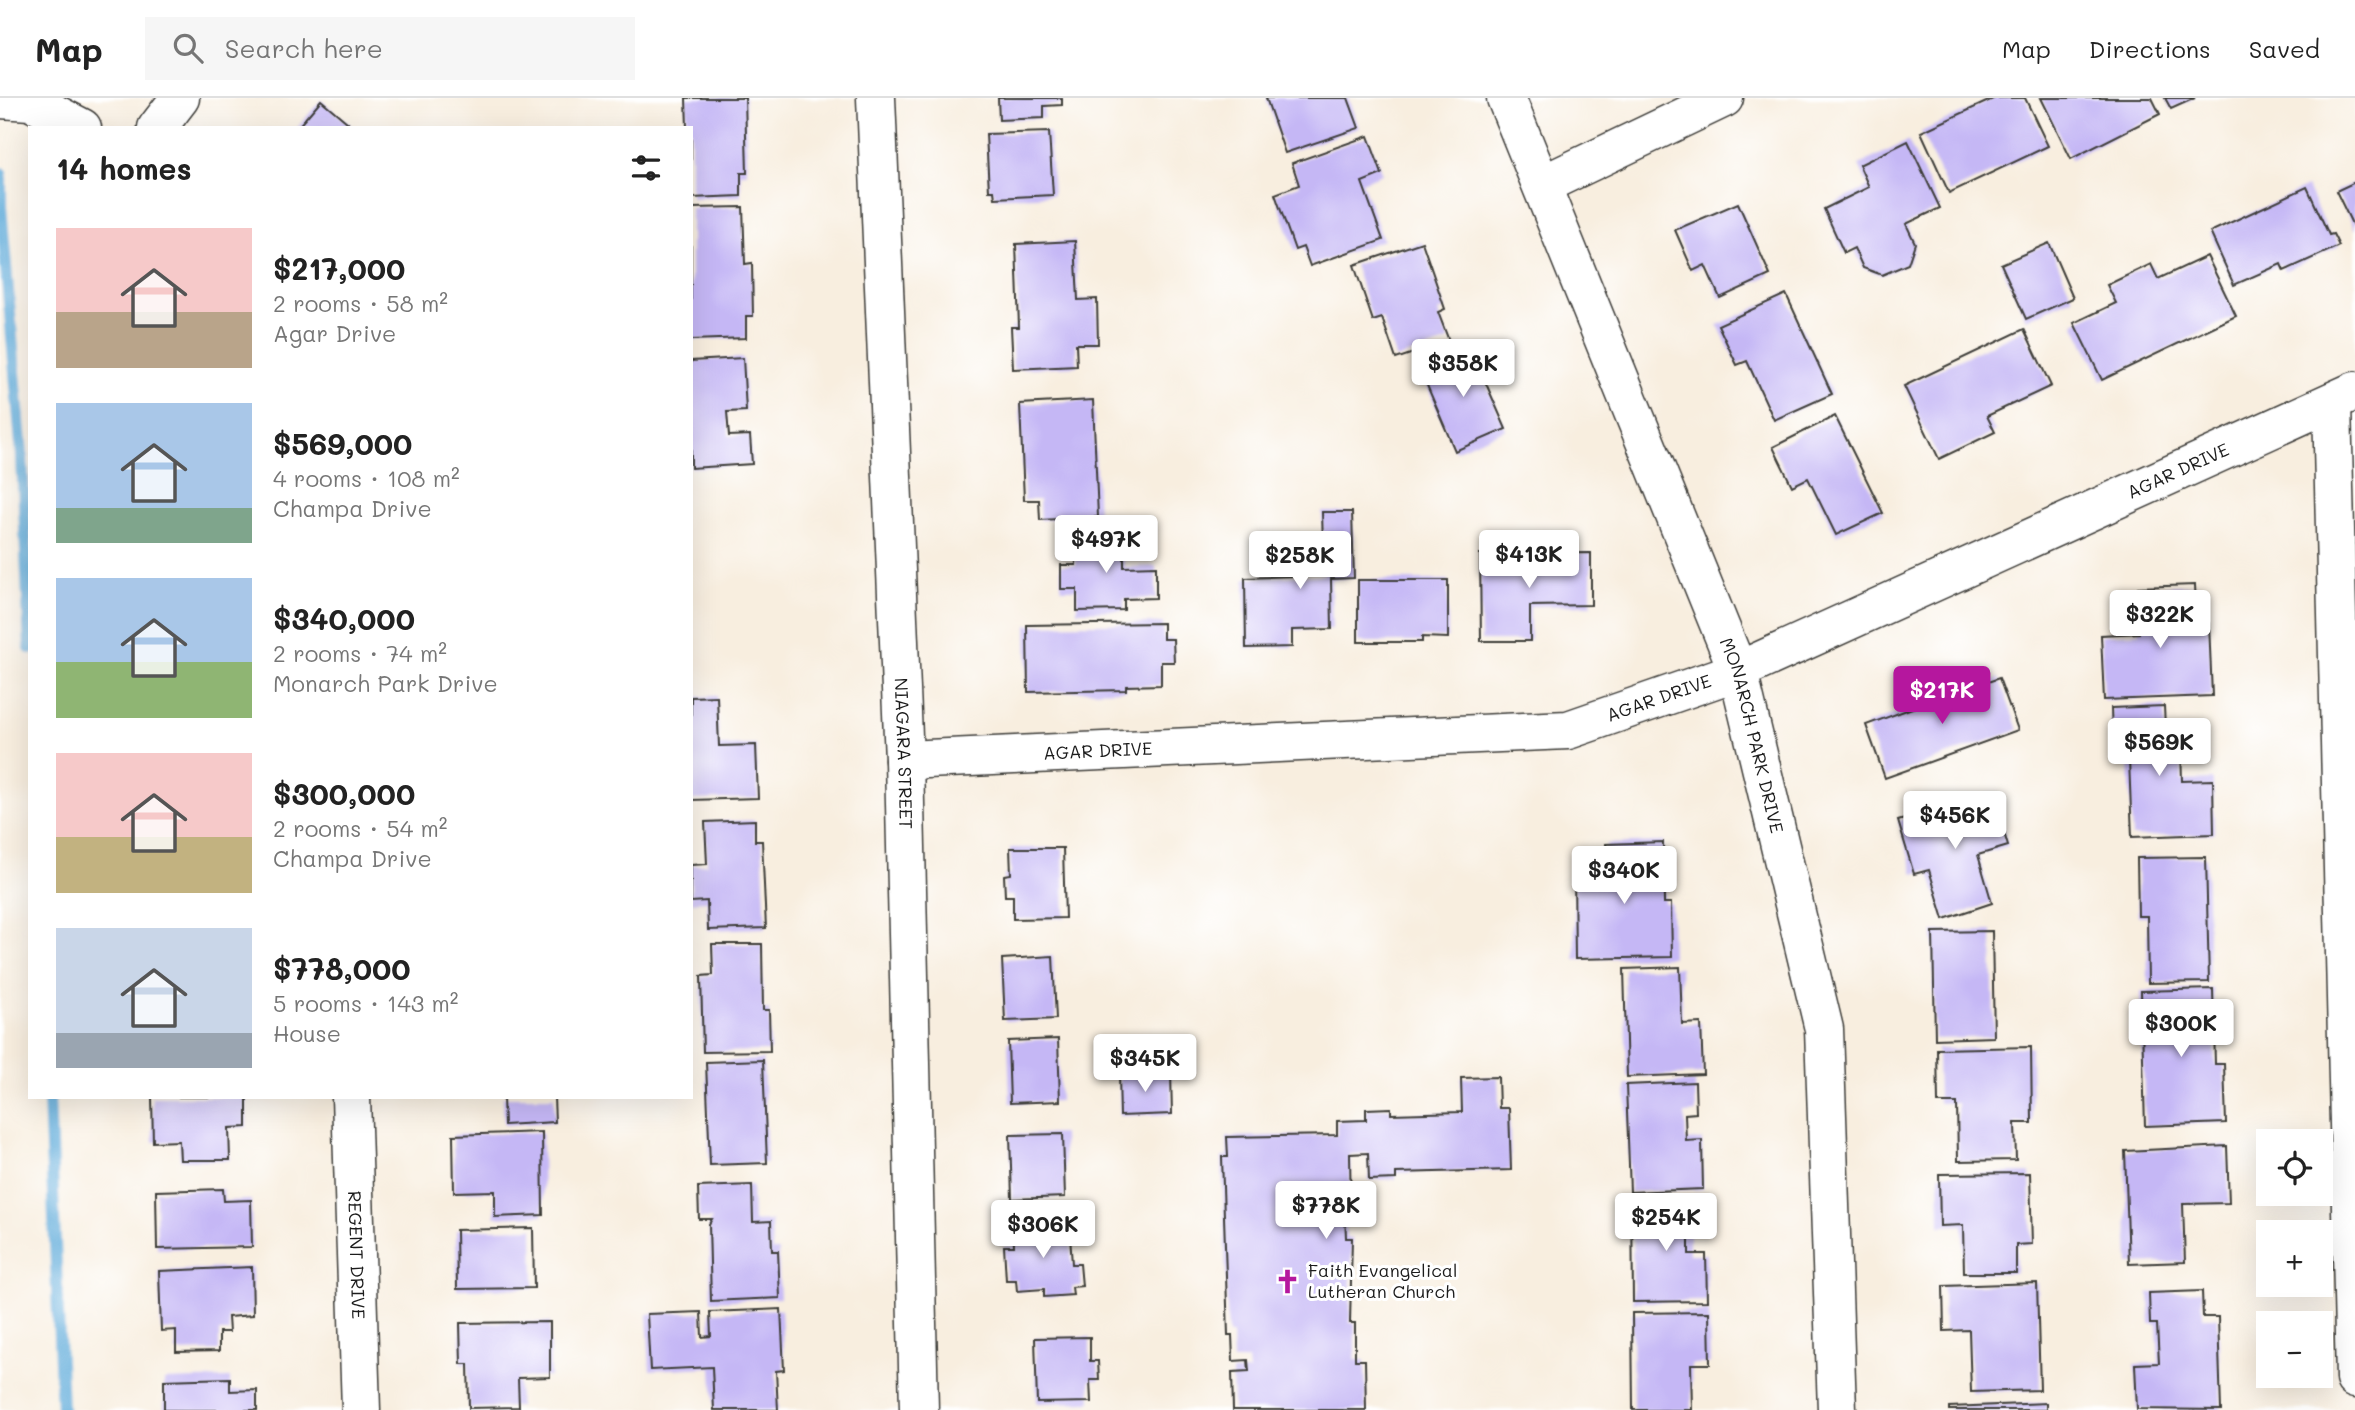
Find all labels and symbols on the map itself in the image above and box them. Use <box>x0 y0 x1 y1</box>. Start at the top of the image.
pin: $358K <box>1414 340 1512 399</box>
street label: AGAR DRIVE <box>2123 437 2232 504</box>
pin: $497K <box>1057 516 1155 575</box>
pin: $413K <box>1480 531 1578 590</box>
pin: $258K <box>1251 532 1349 591</box>
pin: $322K <box>2111 590 2209 650</box>
street label: MONARCH PARK DRIVE <box>1715 634 1790 835</box>
pin: $217K <box>1893 666 1991 726</box>
street label: AGAR DRIVE <box>1603 668 1714 727</box>
street label: NIAGARA STREET <box>890 677 919 829</box>
pin: $569K <box>2110 718 2208 778</box>
street label: AGAR DRIVE <box>1043 736 1153 765</box>
pin: $456K <box>1906 792 2004 851</box>
pin: $340K <box>1575 846 1673 906</box>
pin: $300K <box>2132 1000 2230 1059</box>
pin: $345K <box>1096 1034 1194 1094</box>
pin: $778K <box>1277 1182 1375 1241</box>
street label: REGENT DRIVE <box>343 1190 371 1319</box>
pin: $254K <box>1617 1194 1715 1253</box>
pin: $306K <box>994 1200 1092 1260</box>
place label: Faith Evangelical Lutheran Church <box>1308 1258 1458 1303</box>
church icon: Faith Evangelical Lutheran Church <box>1274 1267 1302 1295</box>

